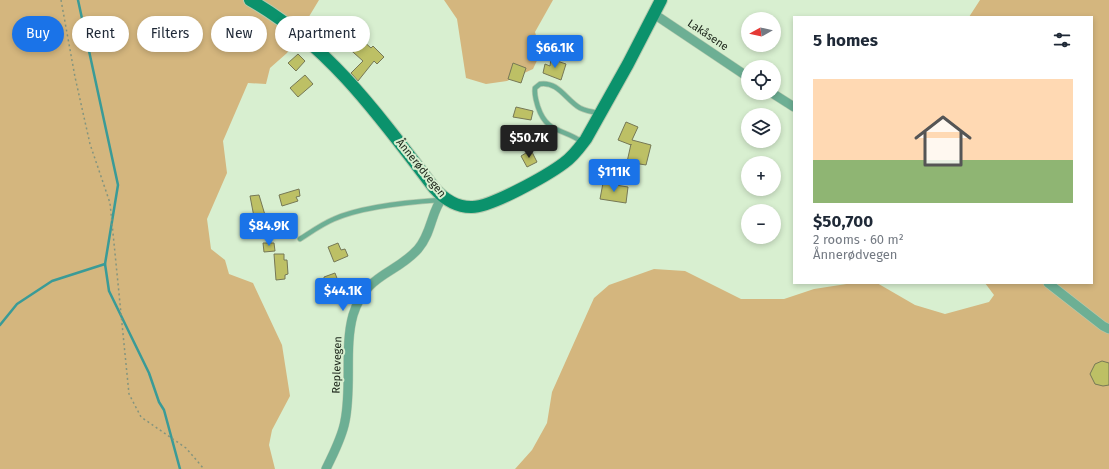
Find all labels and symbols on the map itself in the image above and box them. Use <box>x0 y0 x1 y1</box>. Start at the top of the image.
north arrow <box>741 12 781 52</box>
street label: Lakåsene <box>685 17 731 53</box>
pin: $66.1K <box>522 35 588 69</box>
pin: $50.7K <box>496 125 562 159</box>
street label: Ånnerødvegen <box>393 136 449 200</box>
pin: $111K <box>586 159 642 193</box>
pin: $84.9K <box>236 213 302 247</box>
pin: $44.1K <box>310 278 376 312</box>
street label: Replevegen <box>330 336 344 394</box>

